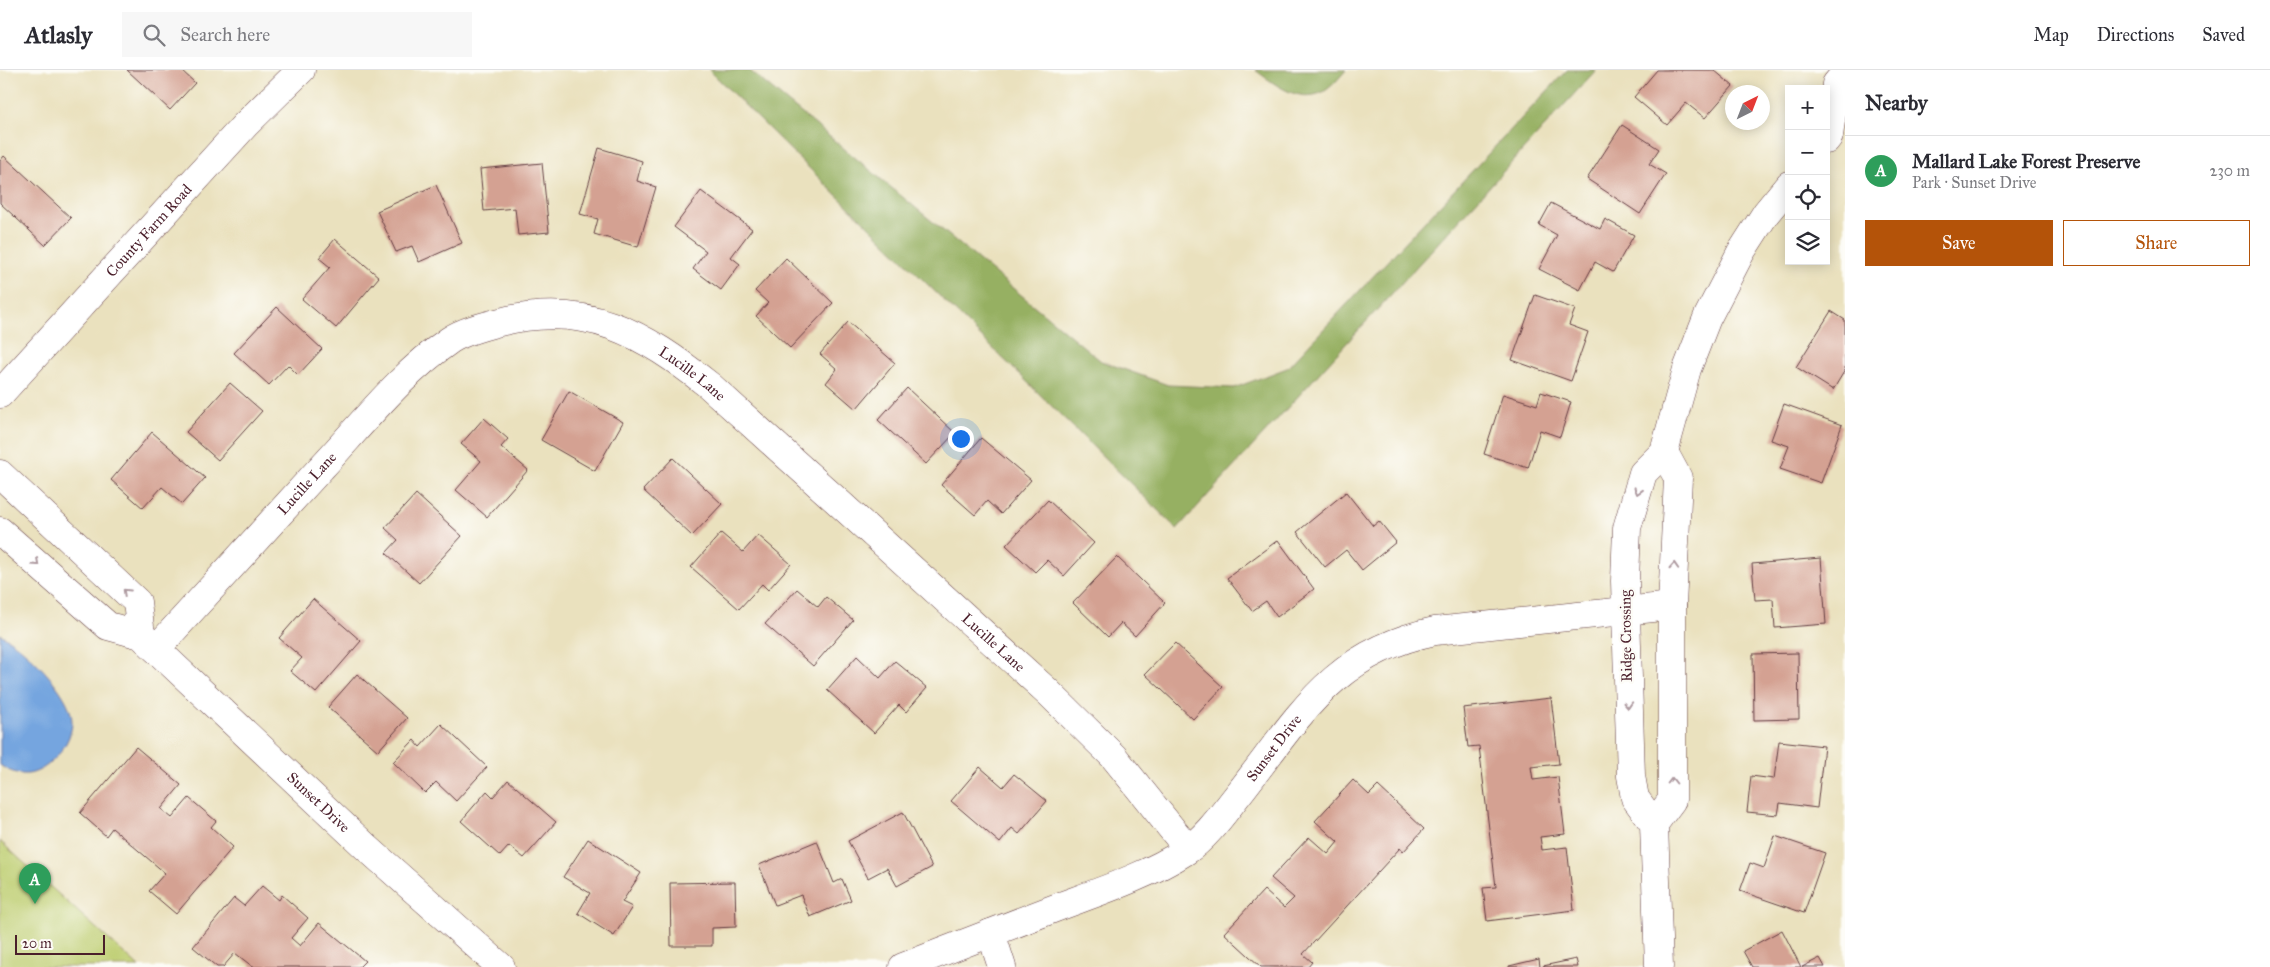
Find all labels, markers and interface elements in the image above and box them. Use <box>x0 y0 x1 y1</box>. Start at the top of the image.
search box <box>122 12 472 57</box>
text: Atlasly <box>25 20 92 50</box>
icon: search <box>140 21 168 49</box>
text: Search here <box>180 23 270 46</box>
text: Map <box>2033 24 2069 46</box>
text: Directions <box>2097 24 2174 46</box>
text: Saved <box>2202 24 2245 46</box>
north arrow <box>1725 85 1770 130</box>
map controls <box>1785 85 1830 265</box>
button: + <box>1785 85 1830 130</box>
text: Nearby <box>1865 90 1928 116</box>
button: − <box>1785 130 1830 175</box>
text: Mallard Lake Forest Preserve <box>1912 150 2140 173</box>
text: A <box>1876 161 1886 180</box>
text: 230 m <box>2210 161 2250 180</box>
text: Park · Sunset Drive <box>1912 173 2036 192</box>
button: locate <box>1785 175 1830 220</box>
street label: County Farm Road <box>102 180 196 281</box>
button: layers <box>1785 220 1830 265</box>
button: Save <box>1865 220 2053 266</box>
button: Share <box>2063 220 2250 266</box>
street label: Lucille Lane <box>655 342 729 405</box>
your location <box>948 426 974 452</box>
street label: Lucille Lane <box>274 448 340 519</box>
one-way arrow <box>1633 487 1643 495</box>
one-way arrow <box>31 558 40 567</box>
one-way arrow <box>1668 562 1679 570</box>
one-way arrow <box>122 589 131 598</box>
street label: Ridge Crossing <box>1616 589 1636 682</box>
street label: Lucille Lane <box>958 609 1029 676</box>
one-way arrow <box>1622 701 1633 709</box>
street label: Sunset Drive <box>1243 711 1305 785</box>
street label: Sunset Drive <box>283 768 354 836</box>
one-way arrow <box>1667 777 1677 784</box>
pin: A <box>19 863 51 904</box>
scale bar <box>15 932 105 955</box>
text: 20 m <box>22 935 52 952</box>

